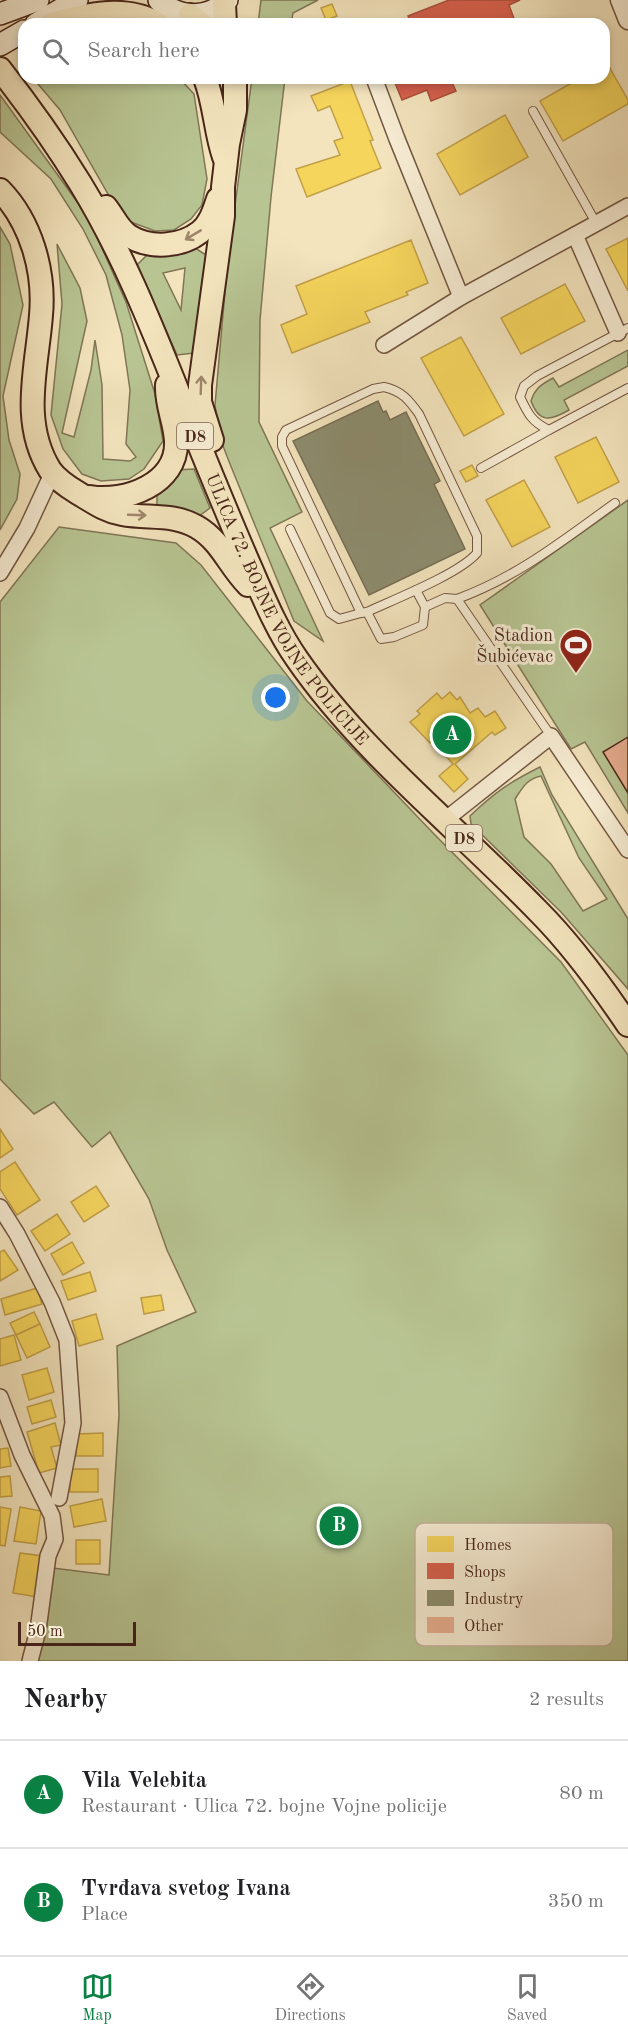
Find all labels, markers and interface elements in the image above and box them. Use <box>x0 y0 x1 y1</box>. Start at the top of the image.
search box <box>18 18 610 84</box>
icon: search <box>39 35 72 68</box>
text: Search here <box>87 40 200 62</box>
one-way arrow <box>185 229 202 241</box>
one-way arrow <box>195 376 206 396</box>
road number: D8 <box>177 423 213 449</box>
street label: ULICA 72. BOJNE VOJNE POLICIJE <box>202 471 371 749</box>
one-way arrow <box>126 510 146 521</box>
place label: Stadion Šubićevac <box>476 627 553 666</box>
sports icon: Stadion Šubićevac <box>558 627 594 674</box>
your location <box>261 683 290 712</box>
pin: A <box>432 712 472 758</box>
road number: D8 <box>446 825 482 851</box>
pin: B <box>320 1504 358 1549</box>
legend <box>415 1523 613 1646</box>
text: Homes <box>464 1538 512 1554</box>
text: Shops <box>464 1565 506 1581</box>
text: Industry <box>464 1592 524 1608</box>
scale bar <box>18 1619 136 1646</box>
text: Other <box>464 1619 504 1635</box>
text: 50 m <box>27 1624 63 1640</box>
text: Nearby <box>24 1687 108 1713</box>
text: 2 results <box>529 1690 604 1710</box>
text: Vila Velebita <box>81 1770 207 1792</box>
text: A <box>36 1784 51 1804</box>
text: 80 m <box>559 1784 604 1804</box>
text: Restaurant · Ulica 72. bojne Vojne policije <box>81 1797 447 1817</box>
text: Tvrđava svetog Ivana <box>81 1878 291 1900</box>
text: B <box>36 1892 51 1912</box>
text: 350 m <box>548 1892 604 1912</box>
text: Place <box>81 1905 128 1925</box>
tab: Map <box>81 1970 114 2026</box>
tab: Directions <box>275 1970 346 2026</box>
tab: Saved <box>507 1970 547 2026</box>

